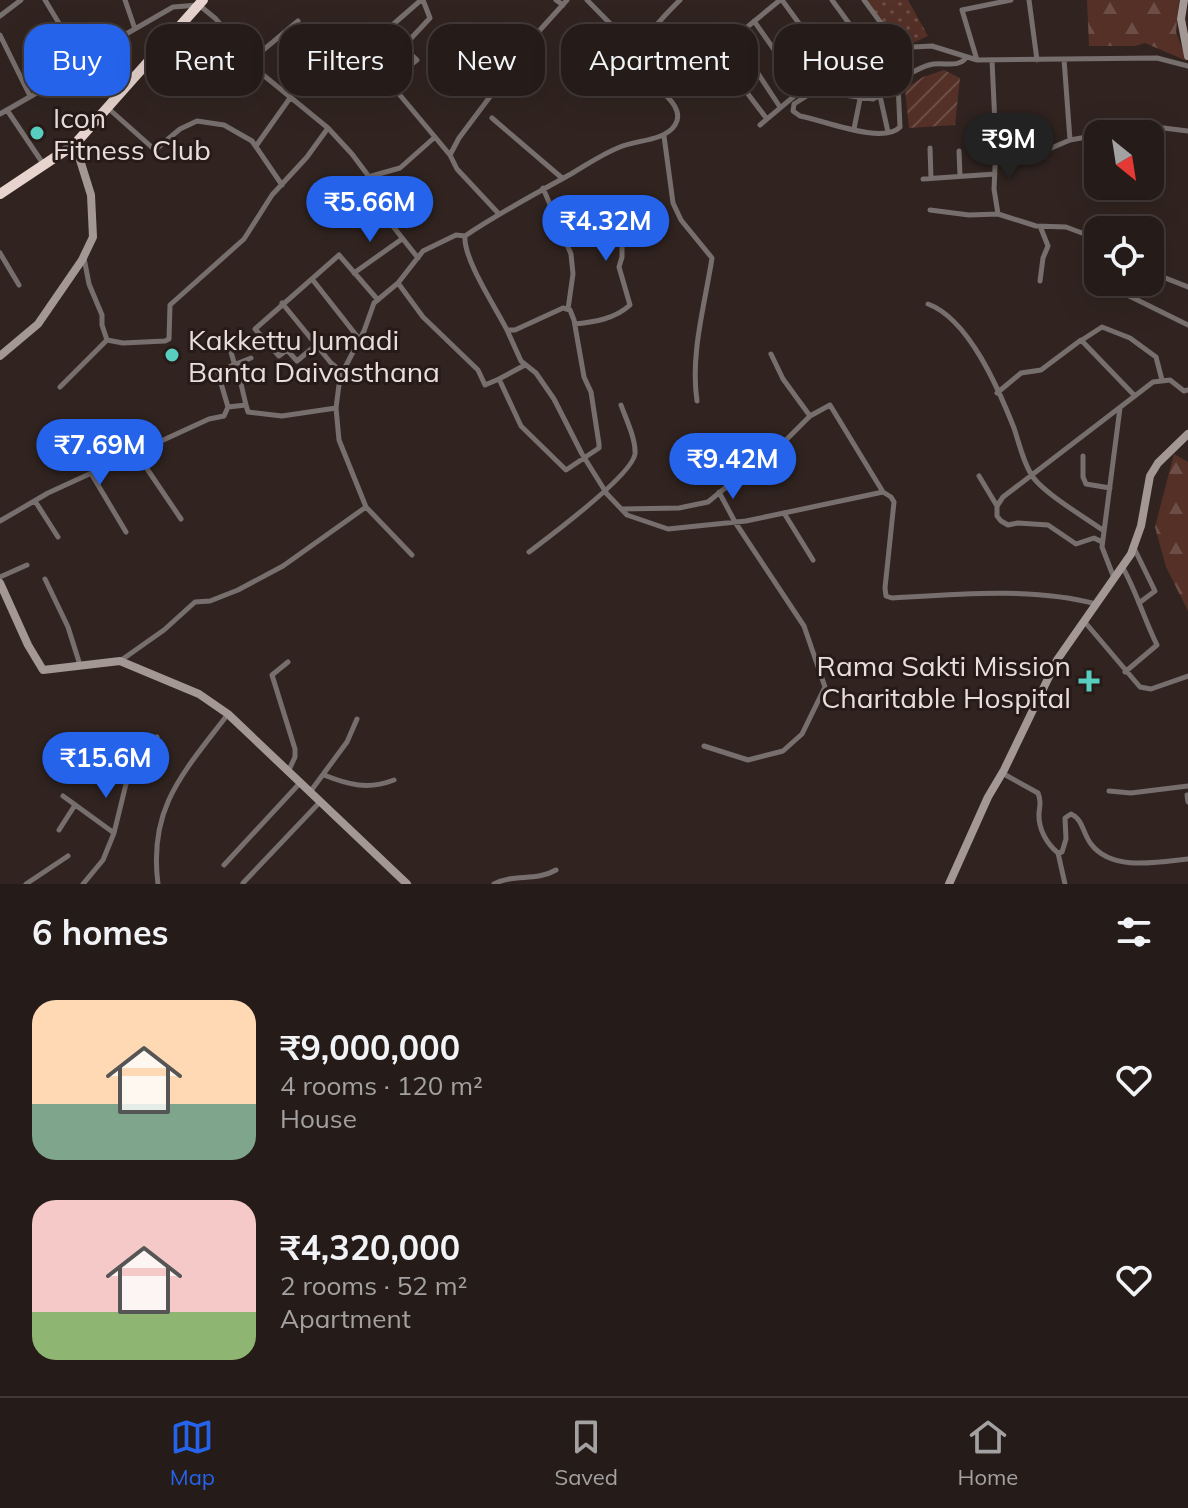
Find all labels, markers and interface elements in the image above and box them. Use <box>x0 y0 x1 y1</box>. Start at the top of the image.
chip: Buy <box>24 24 130 96</box>
chip: Rent <box>146 24 263 96</box>
chip: Filters <box>279 24 412 96</box>
chip: New <box>428 24 545 96</box>
chip: Apartment <box>561 24 758 96</box>
chip: House <box>774 24 912 96</box>
place label: Icon Fitness Club <box>53 100 211 167</box>
pin: ₹9M <box>970 113 1048 181</box>
north arrow <box>1084 120 1164 200</box>
map controls <box>1084 120 1164 296</box>
text: ₹9M <box>982 122 1036 155</box>
marker: Icon Fitness Club <box>28 124 46 142</box>
pin: ₹5.66M <box>305 176 435 244</box>
text: ₹5.66M <box>324 185 416 218</box>
pin: ₹4.32M <box>541 195 671 263</box>
text: ₹4.32M <box>560 204 652 237</box>
button: locate <box>1084 216 1164 296</box>
place label: Kakkettu Jumadi Banta Daivasthana <box>188 322 440 389</box>
marker: Kakkettu Jumadi Banta Daivasthana <box>163 346 181 364</box>
pin: ₹7.69M <box>35 419 165 487</box>
text: ₹7.69M <box>54 428 146 461</box>
pin: ₹9.42M <box>668 433 798 501</box>
text: ₹9.42M <box>687 442 779 475</box>
place label: Rama Sakti Mission Charitable Hospital <box>817 648 1071 715</box>
marker: Rama Sakti Mission Charitable Hospital <box>1078 670 1100 692</box>
pin: ₹15.6M <box>41 732 171 800</box>
text: ₹15.6M <box>60 741 152 774</box>
icon: filters <box>1112 910 1156 954</box>
text: 6 homes <box>32 911 169 954</box>
text: ₹9,000,000 <box>280 1026 460 1069</box>
icon: home <box>96 1032 192 1128</box>
icon: heart <box>1112 1058 1156 1102</box>
text: 4 rooms · 120 m² <box>280 1069 483 1102</box>
text: House <box>280 1102 357 1135</box>
text: ₹4,320,000 <box>280 1226 460 1269</box>
icon: home <box>96 1232 192 1328</box>
icon: heart <box>1112 1258 1156 1302</box>
text: 2 rooms · 52 m² <box>280 1269 467 1302</box>
text: Apartment <box>280 1302 411 1335</box>
tab: Map <box>170 1415 215 1491</box>
tab: Saved <box>555 1415 618 1491</box>
tab: Home <box>958 1415 1018 1491</box>

